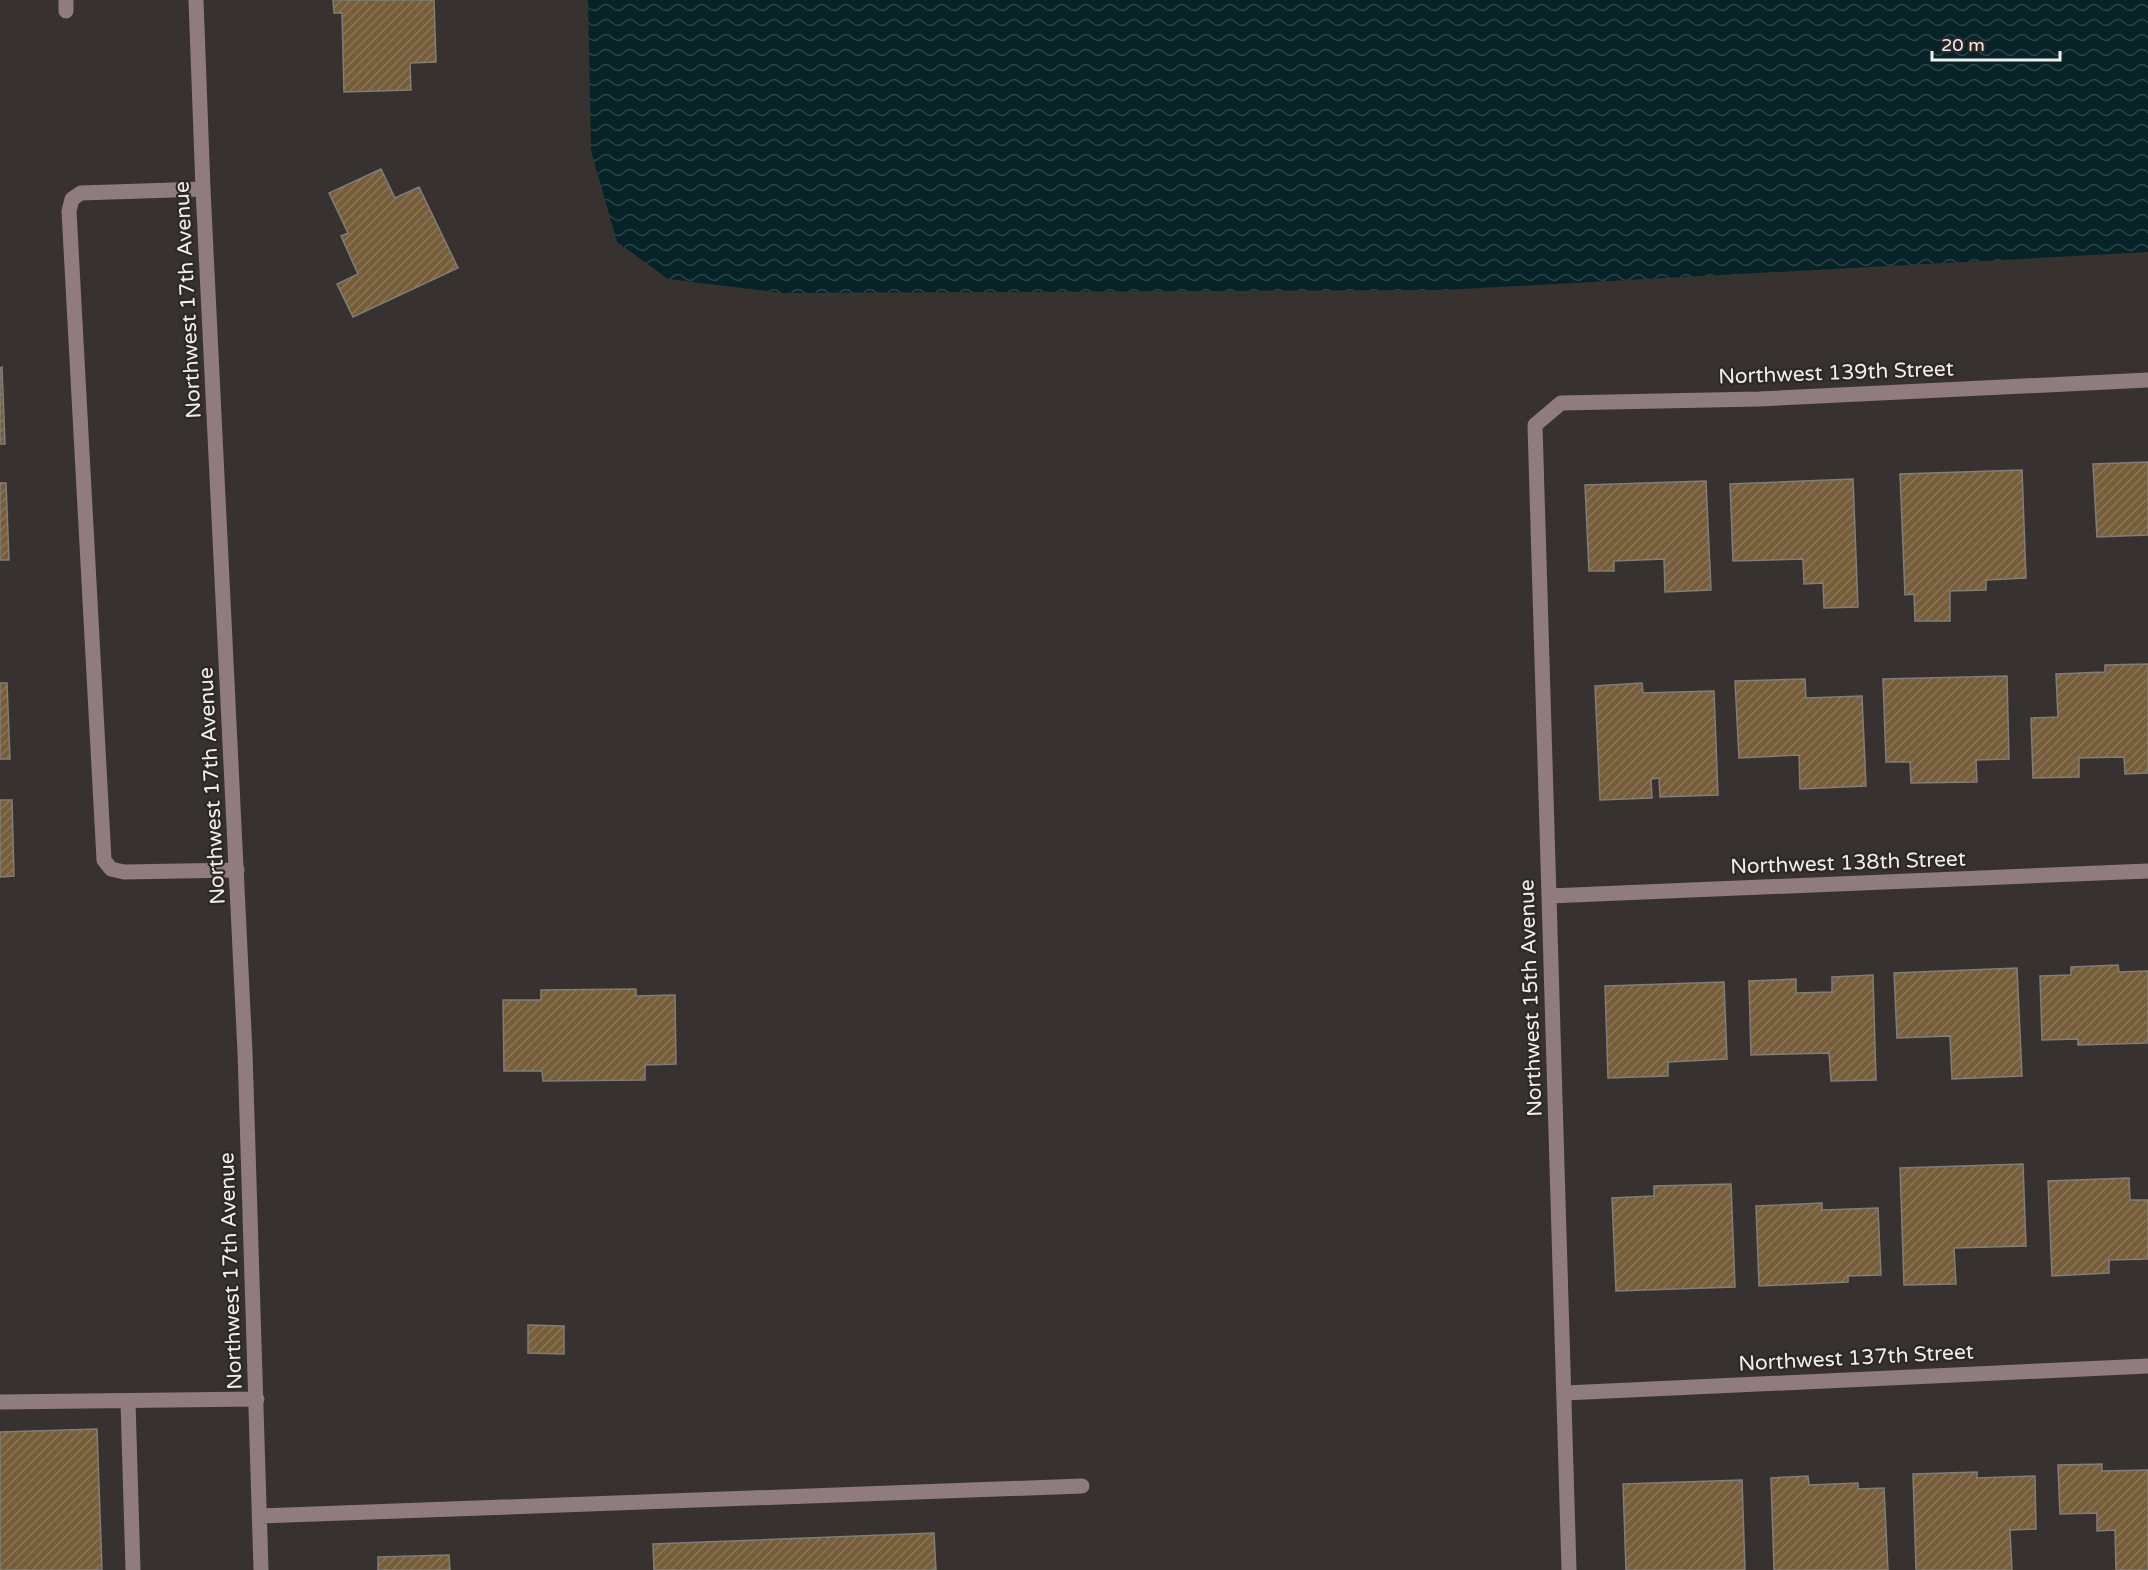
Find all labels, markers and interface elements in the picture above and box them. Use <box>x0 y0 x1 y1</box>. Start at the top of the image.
scale bar <box>1932 24 2060 62</box>
text: 20 m <box>1941 34 1985 56</box>
street label: Northwest 17th Avenue <box>169 181 207 419</box>
street label: Northwest 139th Street <box>1718 356 1954 390</box>
street label: Northwest 17th Avenue <box>193 667 231 905</box>
street label: Northwest 138th Street <box>1730 846 1966 880</box>
street label: Northwest 15th Avenue <box>1514 879 1548 1117</box>
street label: Northwest 17th Avenue <box>214 1152 248 1390</box>
street label: Northwest 137th Street <box>1738 1339 1974 1377</box>

